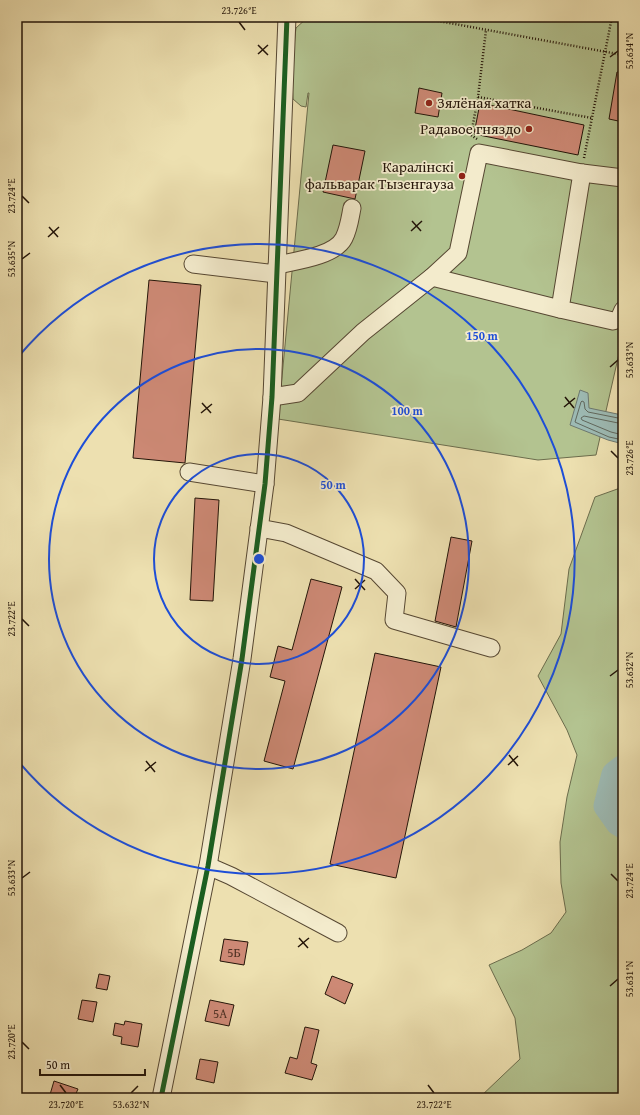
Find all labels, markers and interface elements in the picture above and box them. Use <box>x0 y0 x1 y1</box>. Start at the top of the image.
text: 23.726°E <box>221 3 257 18</box>
text: 53.634°N <box>622 32 637 69</box>
place label: Зялёная хатка <box>437 92 532 113</box>
marker: Зялёная хатка <box>424 98 434 108</box>
place label: Радавое гняздо <box>420 118 521 139</box>
marker: Радавое гняздо <box>524 124 534 134</box>
place label: Каралінскі фальварак Тызенгауза <box>305 156 455 194</box>
marker: Каралінскі фальварак Тызенгауза <box>457 171 467 181</box>
text: 23.724°E <box>4 178 19 214</box>
text: 53.635°N <box>4 240 19 277</box>
text: 150 m <box>466 327 499 344</box>
text: 53.633°N <box>622 341 637 378</box>
text: 100 m <box>391 402 424 419</box>
text: 23.726°E <box>622 440 637 476</box>
text: 50 m <box>320 476 346 493</box>
centre of rings <box>252 552 266 566</box>
text: 23.722°E <box>4 601 19 637</box>
text: 53.632°N <box>622 651 637 688</box>
text: 53.633°N <box>4 859 19 896</box>
text: 23.724°E <box>622 863 637 899</box>
house number: 5Б <box>227 943 241 962</box>
text: 53.631°N <box>622 960 637 997</box>
house number: 5А <box>213 1004 227 1023</box>
text: 23.720°E <box>4 1024 19 1060</box>
scale bar <box>40 1051 145 1077</box>
text: 50 m <box>46 1056 70 1073</box>
text: 23.720°E <box>48 1097 84 1112</box>
text: 53.632°N <box>113 1097 150 1112</box>
text: 23.722°E <box>416 1097 452 1112</box>

